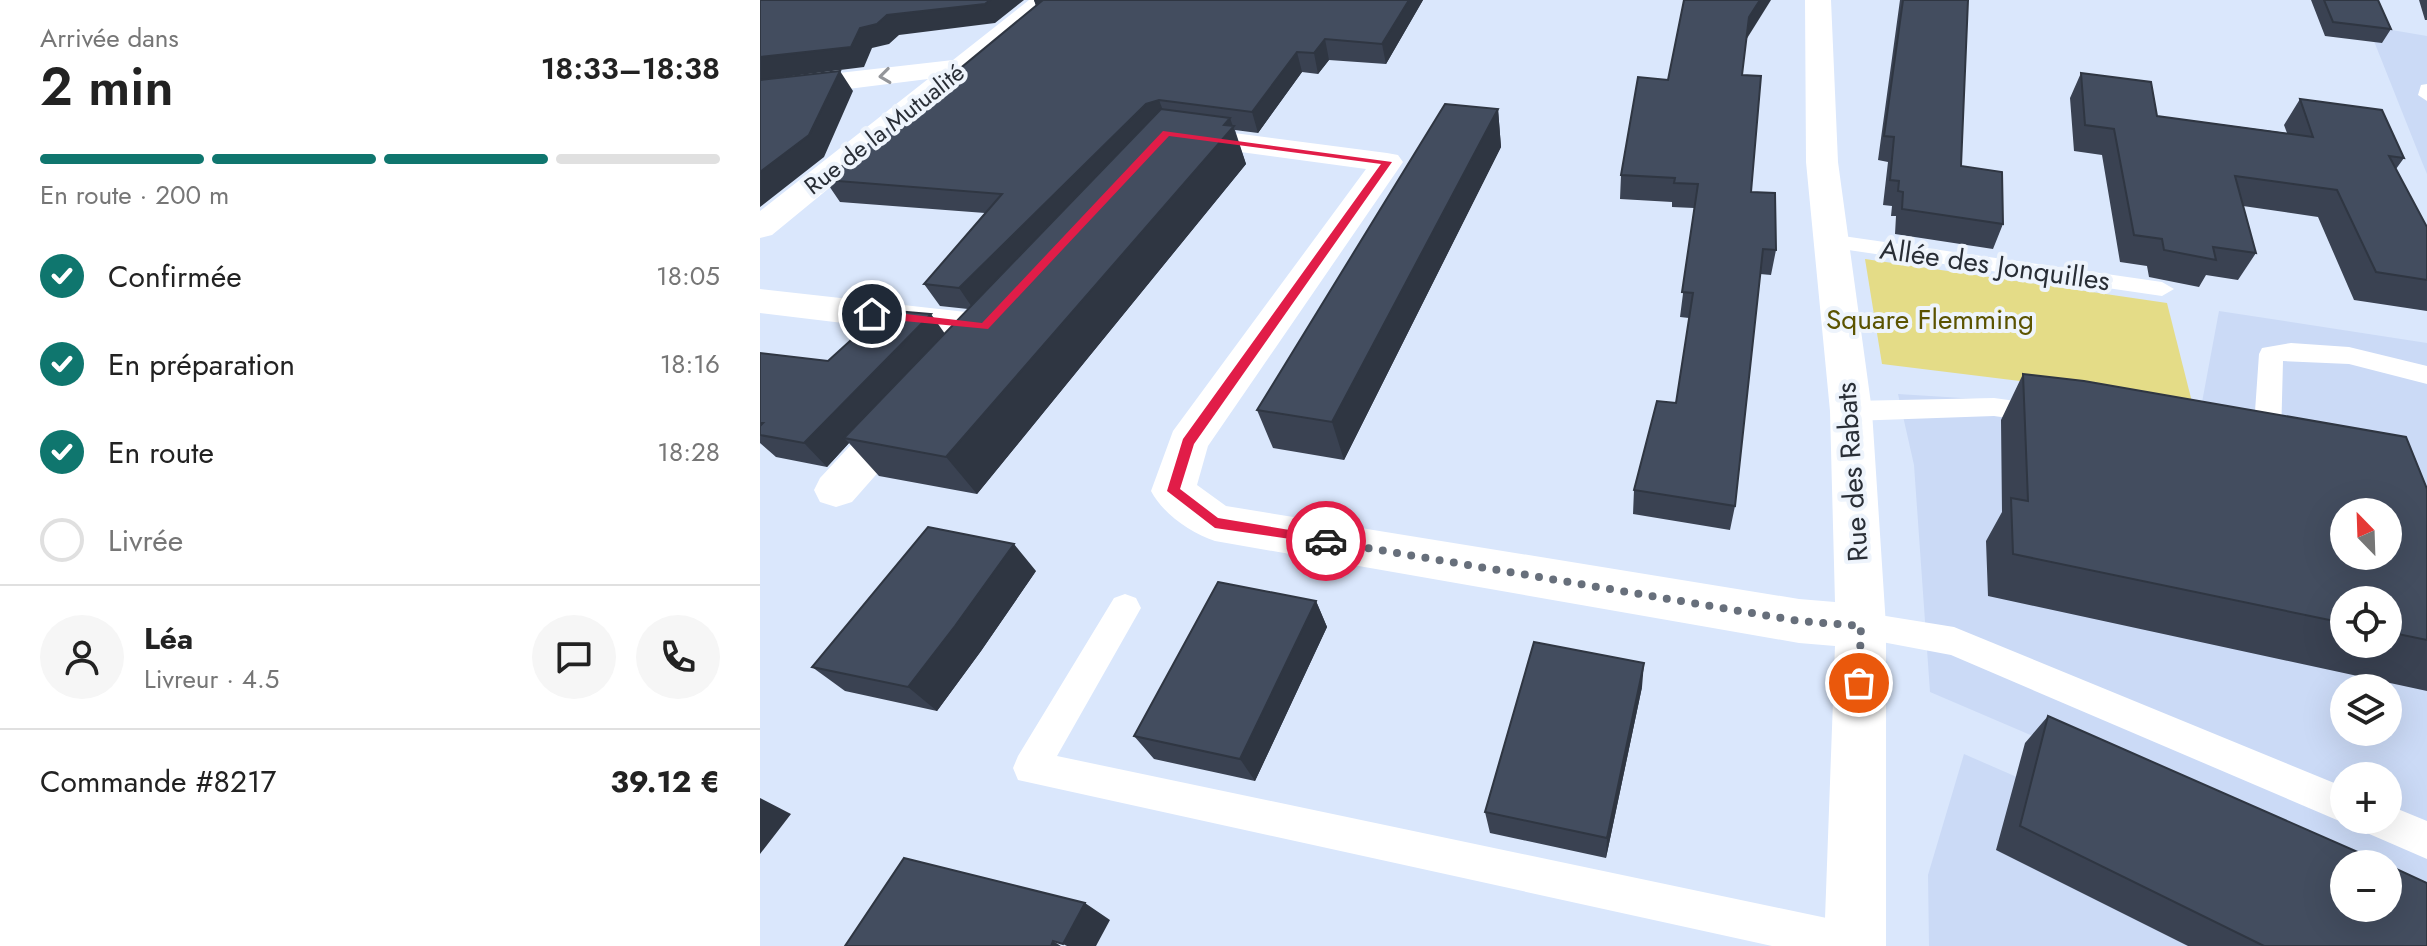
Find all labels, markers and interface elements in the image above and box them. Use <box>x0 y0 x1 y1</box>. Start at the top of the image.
text: Arrivée dans <box>40 19 179 57</box>
text: 18:33–18:38 <box>541 47 720 90</box>
text: 2 min <box>40 49 173 125</box>
street label: Rue de la Mutualité <box>796 55 972 203</box>
one-way arrow <box>878 68 891 85</box>
text: En route · 200 m <box>40 176 229 214</box>
street label: Allée des Jonquilles <box>1877 229 2113 301</box>
icon: check <box>40 254 84 298</box>
text: Confirmée <box>108 255 242 298</box>
text: 18:05 <box>656 257 720 295</box>
pin <box>838 280 906 348</box>
icon: home <box>850 292 894 336</box>
park label: Square Flemming <box>1826 299 2034 340</box>
icon: check <box>40 342 84 386</box>
text: En préparation <box>108 343 295 386</box>
text: 18:16 <box>660 345 720 383</box>
street label: Rue des Rabats <box>1825 381 1879 563</box>
icon: check <box>40 430 84 474</box>
text: En route <box>108 431 214 474</box>
text: 18:28 <box>657 433 720 471</box>
north arrow <box>2330 498 2402 570</box>
map controls <box>2330 498 2402 922</box>
courier <box>1286 501 1366 581</box>
text: Livrée <box>108 519 183 562</box>
icon: car <box>1304 519 1348 563</box>
button: locate <box>2330 586 2402 658</box>
button: person <box>40 615 124 699</box>
button: chat <box>532 615 616 699</box>
button: phone <box>636 615 720 699</box>
text: Léa <box>144 617 193 660</box>
pin <box>1825 649 1893 717</box>
text: Livreur · 4.5 <box>144 660 279 698</box>
icon: bag <box>1837 661 1881 705</box>
button: layers <box>2330 674 2402 746</box>
text: Commande #8217 <box>40 760 276 803</box>
text: 39.12 € <box>610 760 720 803</box>
button: + <box>2330 762 2402 834</box>
button: − <box>2330 850 2402 922</box>

